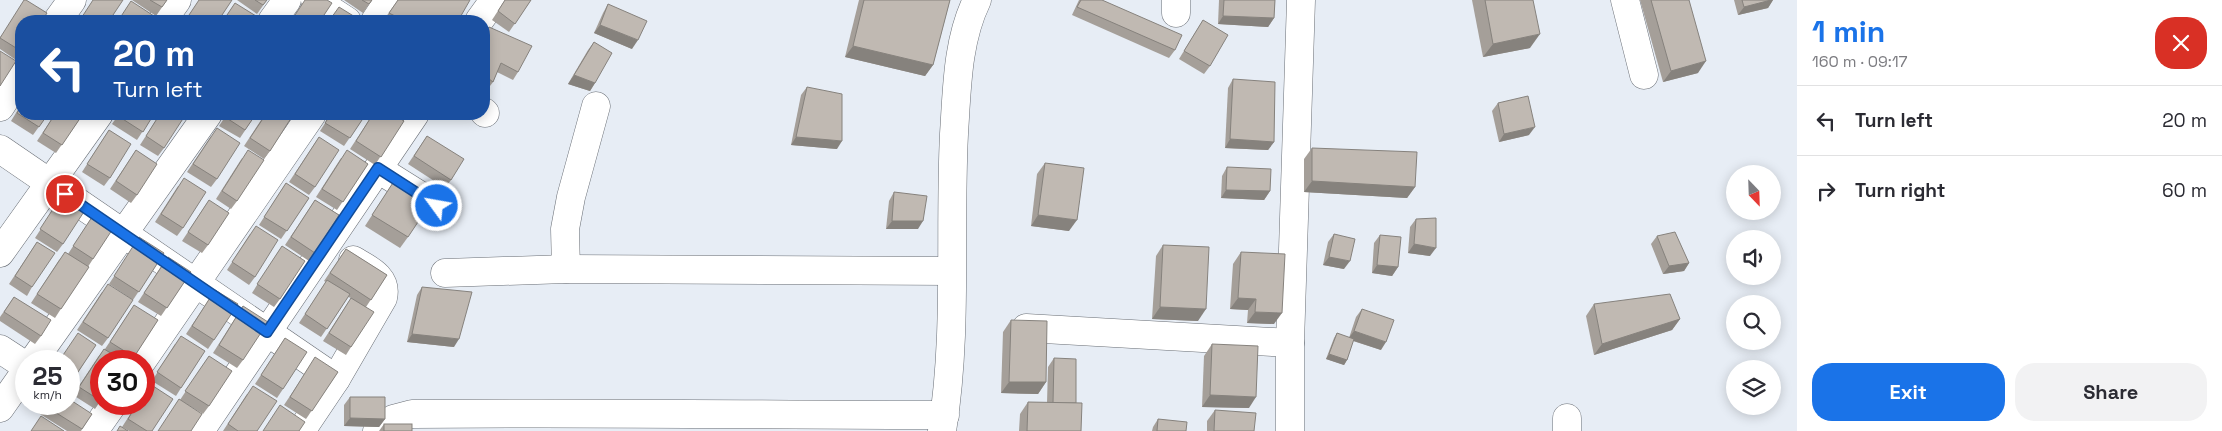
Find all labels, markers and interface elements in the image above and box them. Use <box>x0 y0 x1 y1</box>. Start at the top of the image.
text: 1 min <box>1812 12 1885 51</box>
button: close <box>2155 17 2207 69</box>
text: 20 m <box>113 32 195 76</box>
icon: left <box>30 35 95 100</box>
text: 160 m · 09:17 <box>1812 51 1908 72</box>
text: Turn left <box>113 75 203 103</box>
icon: left <box>1812 107 1840 135</box>
text: Turn left <box>1855 108 1933 133</box>
text: 20 m <box>2162 108 2207 133</box>
north arrow <box>1726 165 1781 220</box>
map controls <box>1726 165 1781 415</box>
pin <box>44 173 86 215</box>
icon: right <box>1812 177 1840 205</box>
text: Turn right <box>1855 178 1945 203</box>
text: 60 m <box>2162 178 2207 203</box>
position arrow <box>410 179 462 231</box>
icon: arrive <box>51 180 79 208</box>
button: sound <box>1726 230 1781 285</box>
button: search <box>1726 295 1781 350</box>
speed limit sign: 30 <box>90 350 155 415</box>
text: 25 <box>33 360 62 392</box>
button: layers <box>1726 360 1781 415</box>
button: Exit <box>1812 363 2005 421</box>
button: Share <box>2015 363 2207 421</box>
text: km/h <box>33 387 62 403</box>

